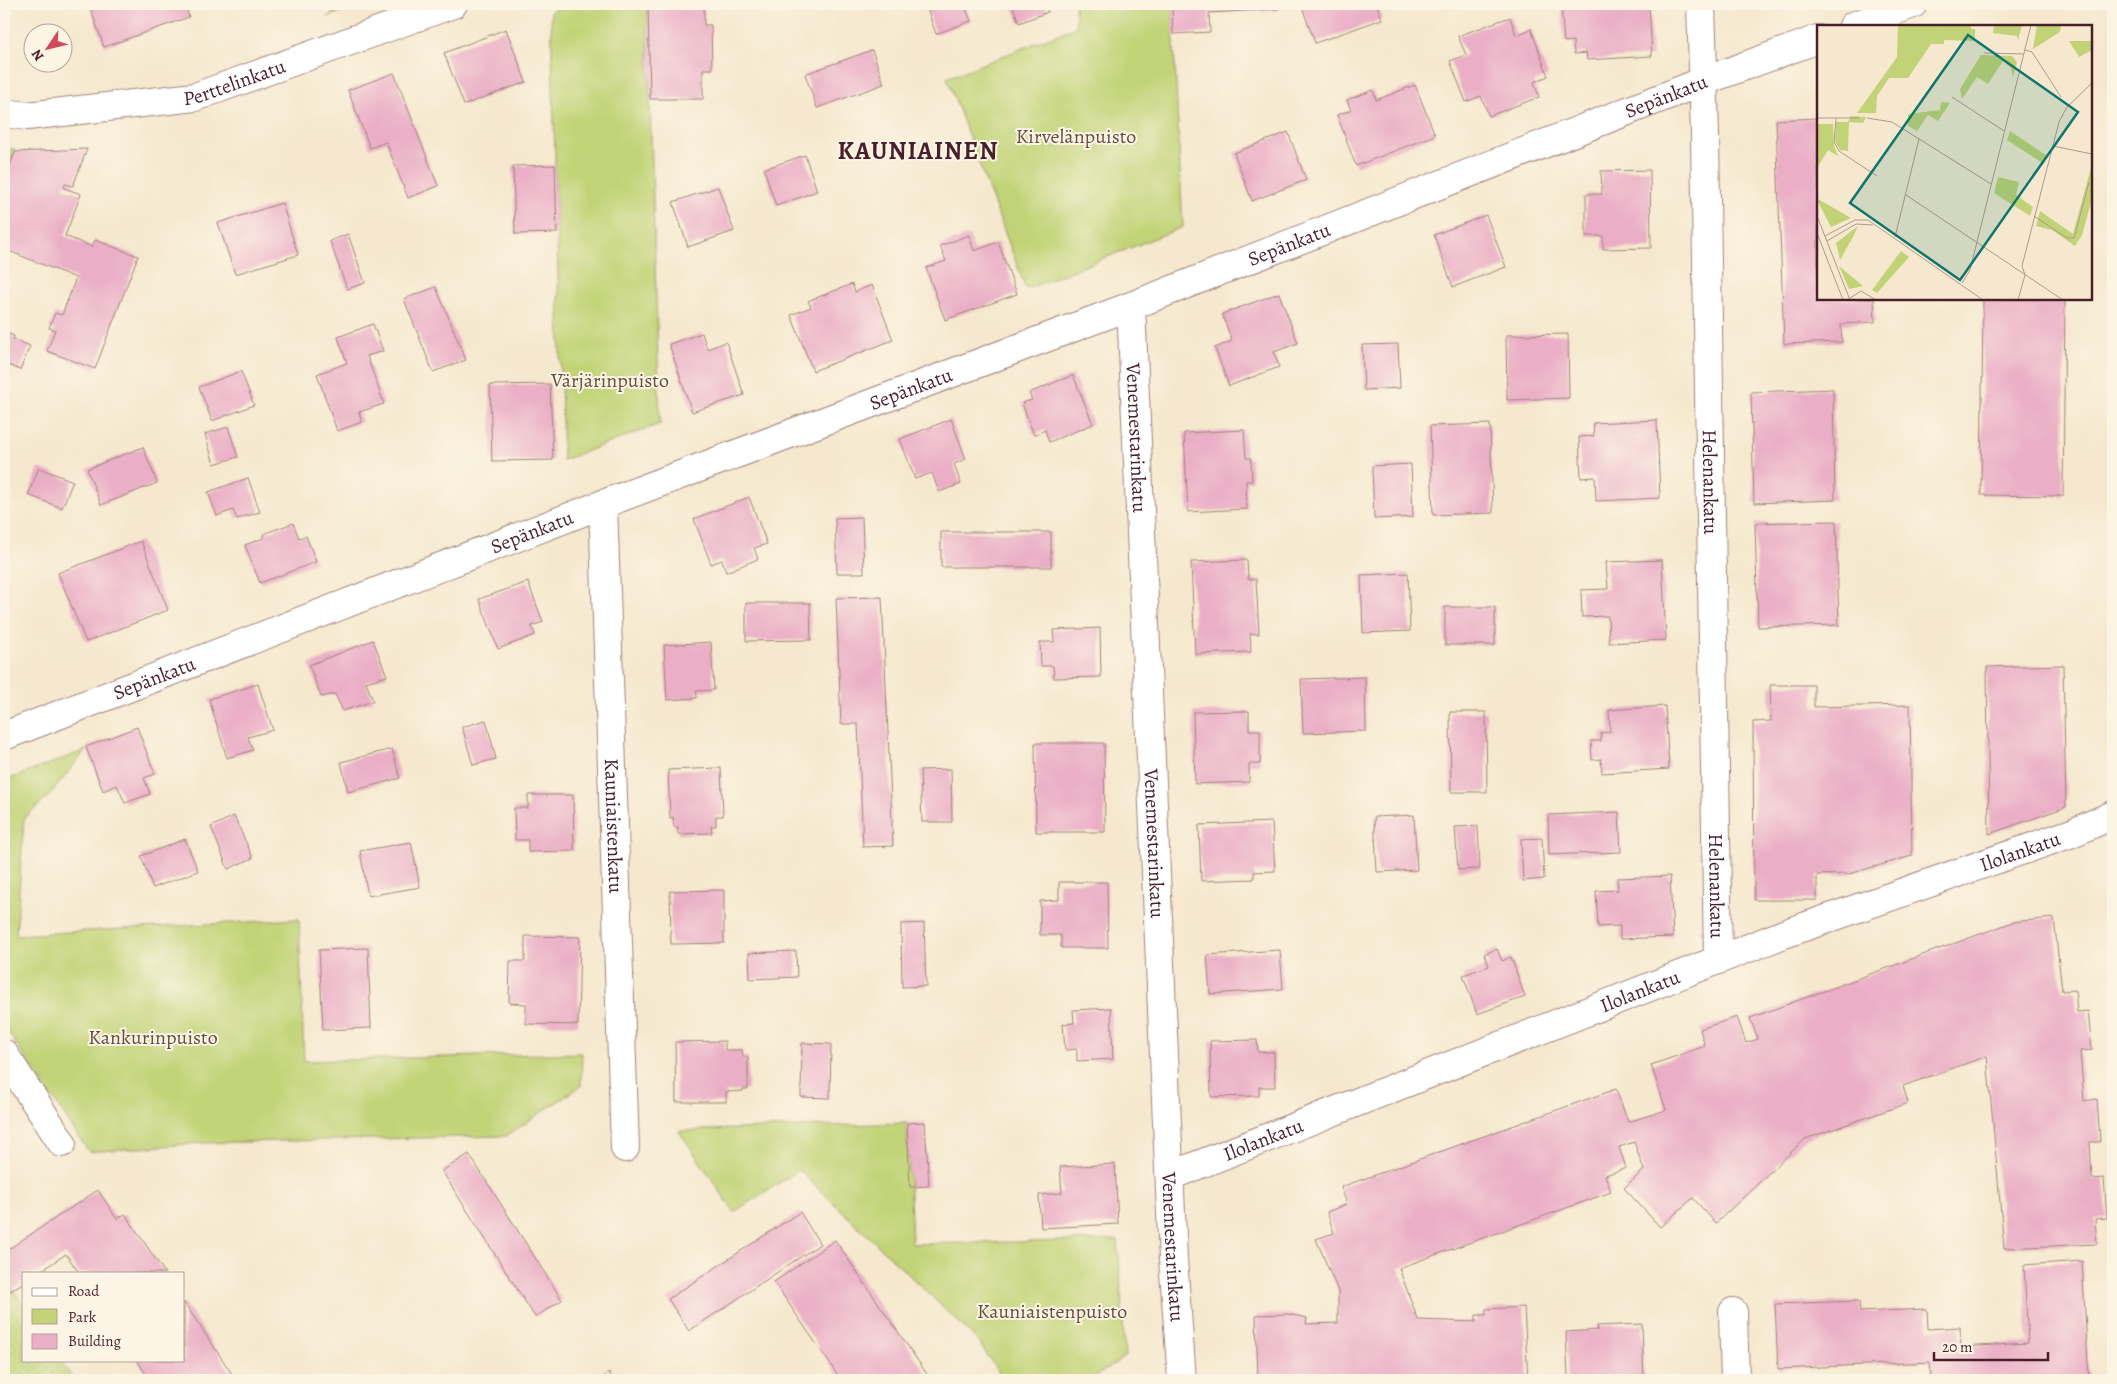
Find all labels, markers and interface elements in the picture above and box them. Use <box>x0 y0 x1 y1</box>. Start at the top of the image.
north arrow <box>22 22 72 72</box>
inset map <box>1817 25 2092 300</box>
text: N <box>27 46 48 65</box>
street label: Perttelinkatu <box>182 52 289 112</box>
street label: Sepänkatu <box>1621 68 1711 124</box>
park label: Kirvelänpuisto <box>1016 123 1136 150</box>
district label: KAUNIAINEN <box>838 134 998 168</box>
street label: Sepänkatu <box>1244 216 1334 272</box>
street label: Sepänkatu <box>866 361 956 416</box>
street label: Venemestarinkatu <box>1120 361 1154 513</box>
park label: Värjärinpuisto <box>550 367 669 394</box>
street label: Helenankatu <box>1696 429 1725 535</box>
street label: Sepänkatu <box>487 503 577 560</box>
street label: Sepänkatu <box>109 650 199 706</box>
street label: Kauniaistenkatu <box>598 758 630 894</box>
street label: Venemestarinkatu <box>1138 767 1171 919</box>
street label: Ilolankatu <box>1976 825 2064 878</box>
street label: Helenankatu <box>1703 833 1731 939</box>
street label: Ilolankatu <box>1596 963 1684 1019</box>
park label: Kankurinpuisto <box>88 1024 218 1051</box>
street label: Ilolankatu <box>1219 1111 1307 1167</box>
street label: Venemestarinkatu <box>1156 1171 1191 1323</box>
legend <box>22 1272 185 1362</box>
text: Road <box>68 1281 100 1301</box>
park label: Kauniaistenpuisto <box>977 1298 1127 1325</box>
text: Park <box>68 1307 97 1327</box>
scale bar <box>1934 1329 2048 1361</box>
text: Building <box>68 1331 121 1351</box>
text: 20 m <box>1942 1337 1973 1357</box>

